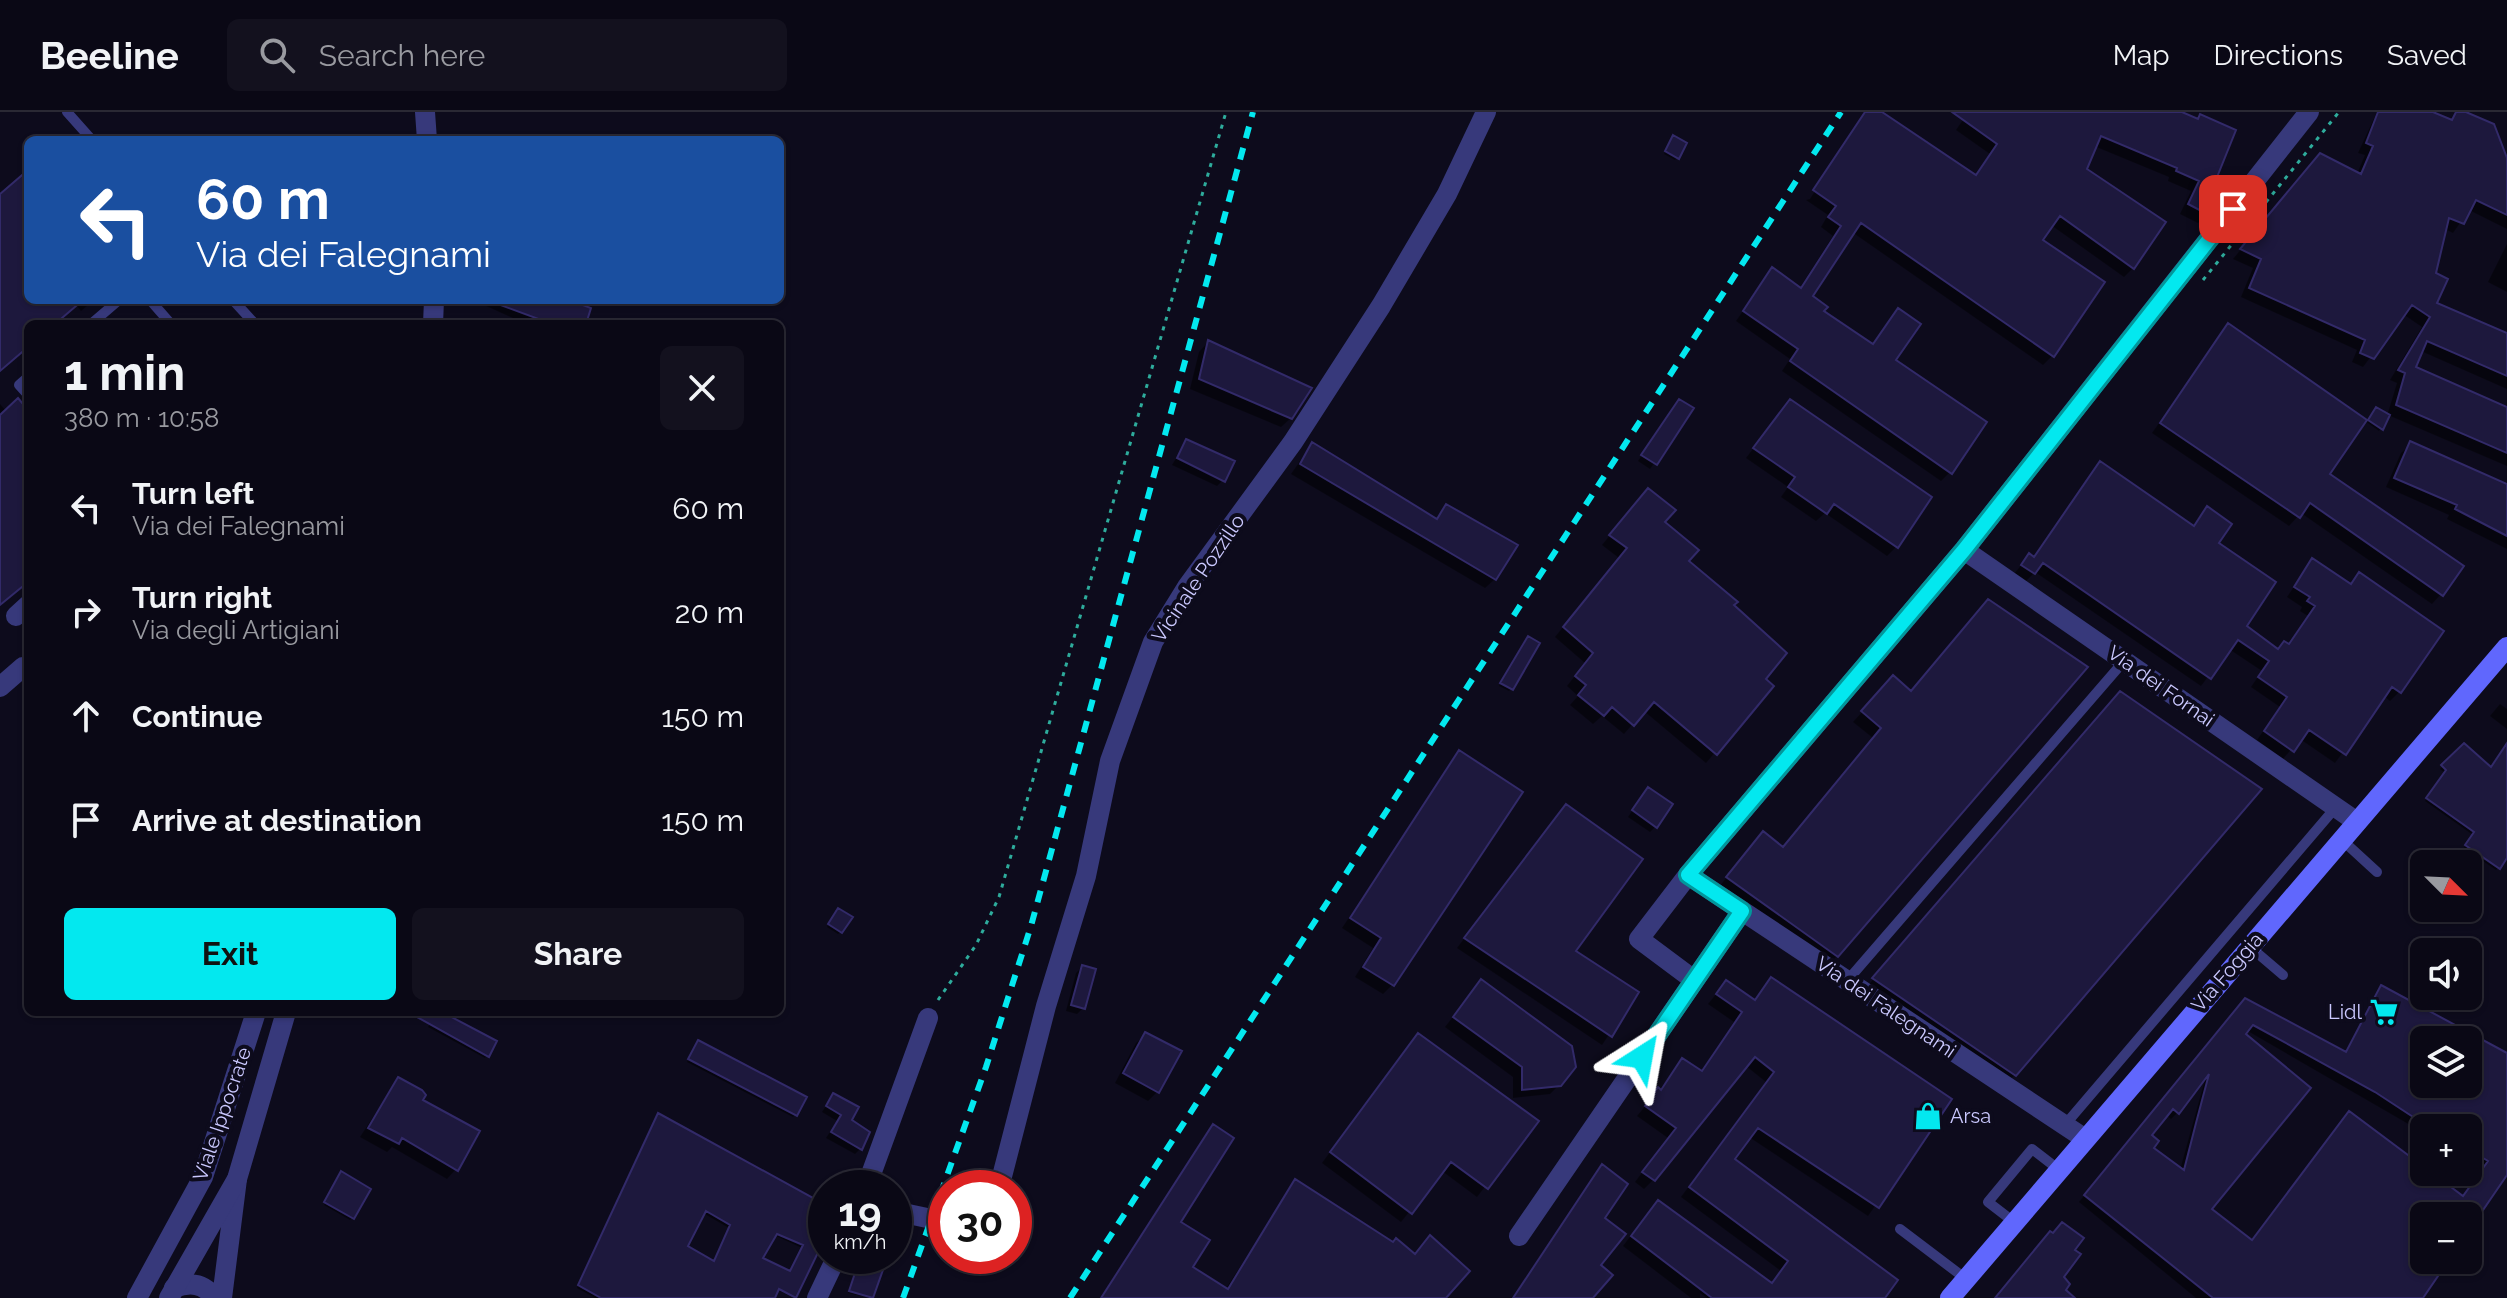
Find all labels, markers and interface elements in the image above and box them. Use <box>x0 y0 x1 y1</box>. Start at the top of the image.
search box <box>227 19 787 91</box>
text: Beeline <box>40 33 179 78</box>
icon: search <box>255 33 299 77</box>
text: Search here <box>319 38 485 73</box>
text: Map <box>2113 39 2170 72</box>
text: Directions <box>2214 39 2343 72</box>
text: Saved <box>2387 39 2467 72</box>
text: 60 m <box>196 166 330 232</box>
icon: left <box>64 168 168 272</box>
pin <box>2199 175 2267 243</box>
icon: arrive <box>2211 187 2255 231</box>
text: Via dei Falegnami <box>196 233 491 275</box>
text: 1 min <box>64 345 185 401</box>
button: close <box>660 346 744 430</box>
text: 380 m · 10:58 <box>64 403 219 433</box>
text: Turn left <box>132 476 254 511</box>
icon: left <box>64 486 108 530</box>
text: 60 m <box>672 491 744 526</box>
street label: Vicinale Pozzillo <box>1146 510 1250 646</box>
text: Via dei Falegnami <box>132 511 345 541</box>
text: Turn right <box>132 580 272 615</box>
icon: right <box>64 590 108 634</box>
text: 20 m <box>675 595 744 630</box>
text: Via degli Artigiani <box>132 615 340 645</box>
street label: Via dei Fornai <box>2103 640 2219 732</box>
icon: ahead <box>64 694 108 738</box>
text: Continue <box>132 699 263 734</box>
text: 150 m <box>661 699 744 734</box>
icon: arrive <box>64 798 108 842</box>
text: Arrive at destination <box>132 803 422 838</box>
text: 150 m <box>661 803 744 838</box>
north arrow <box>2410 850 2482 922</box>
map controls <box>2410 850 2482 1274</box>
button: Exit <box>64 908 396 1000</box>
button: Share <box>412 908 744 1000</box>
street label: Via Foggia <box>2186 928 2268 1016</box>
button: sound <box>2410 938 2482 1010</box>
street label: Via dei Falegnami <box>1811 951 1961 1063</box>
supermarket icon: Lidl <box>2369 997 2399 1027</box>
place label: Lidl <box>2328 1000 2363 1024</box>
position arrow <box>1600 1015 1684 1099</box>
button: layers <box>2410 1026 2482 1098</box>
street label: Viale Ippocrate <box>188 1044 256 1184</box>
shop icon: Arsa <box>1913 1101 1943 1131</box>
place label: Arsa <box>1950 1104 1991 1128</box>
button: + <box>2410 1114 2482 1186</box>
speed limit sign: 30 <box>928 1170 1032 1274</box>
text: 19 <box>838 1188 882 1235</box>
button: − <box>2410 1202 2482 1274</box>
text: km/h <box>834 1230 886 1254</box>

